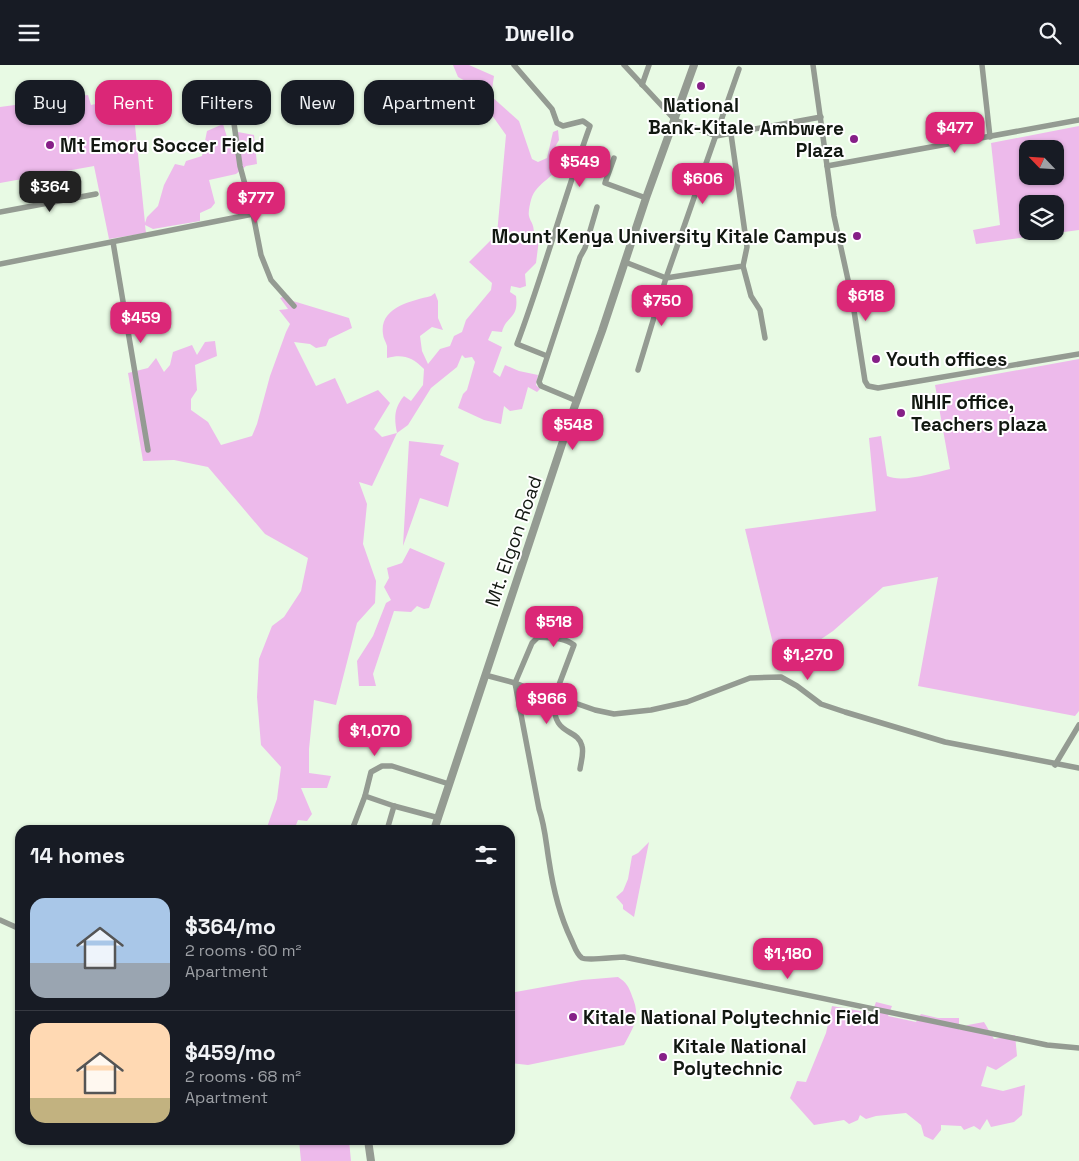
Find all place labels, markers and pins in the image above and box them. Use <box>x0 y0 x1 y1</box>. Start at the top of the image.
marker: National Bank-Kitale <box>695 80 707 92</box>
place label: National Bank-Kitale <box>648 93 754 140</box>
pin: $477 <box>925 111 985 154</box>
place label: Ambwere Plaza <box>760 116 844 163</box>
place label: Mt Emoru Soccer Field <box>60 133 265 158</box>
marker: Ambwere Plaza <box>848 133 860 145</box>
marker: Mt Emoru Soccer Field <box>44 139 56 151</box>
pin: $549 <box>550 145 610 188</box>
pin: $606 <box>673 163 733 205</box>
pin: $364 <box>20 171 80 213</box>
pin: $777 <box>226 181 286 224</box>
place label: Mount Kenya University Kitale Campus <box>492 224 847 249</box>
marker: Mount Kenya University Kitale Campus <box>851 230 863 242</box>
pin: $618 <box>836 279 896 322</box>
pin: $750 <box>632 285 692 327</box>
pin: $459 <box>111 301 171 344</box>
place label: Youth offices <box>886 347 1007 372</box>
marker: Youth offices <box>870 353 882 365</box>
place label: NHIF office, Teachers plaza <box>911 390 1047 437</box>
marker: NHIF office, Teachers plaza <box>895 407 907 419</box>
pin: $548 <box>543 409 603 451</box>
pin: $518 <box>524 605 584 648</box>
pin: $1,270 <box>767 639 849 681</box>
pin: $966 <box>517 683 577 725</box>
pin: $1,070 <box>334 715 416 757</box>
pin: $1,180 <box>747 937 829 980</box>
place label: Kitale National Polytechnic Field <box>583 1005 879 1030</box>
marker: Kitale National Polytechnic Field <box>567 1011 579 1023</box>
place label: Kitale National Polytechnic <box>673 1034 807 1081</box>
marker: Kitale National Polytechnic <box>657 1051 669 1063</box>

